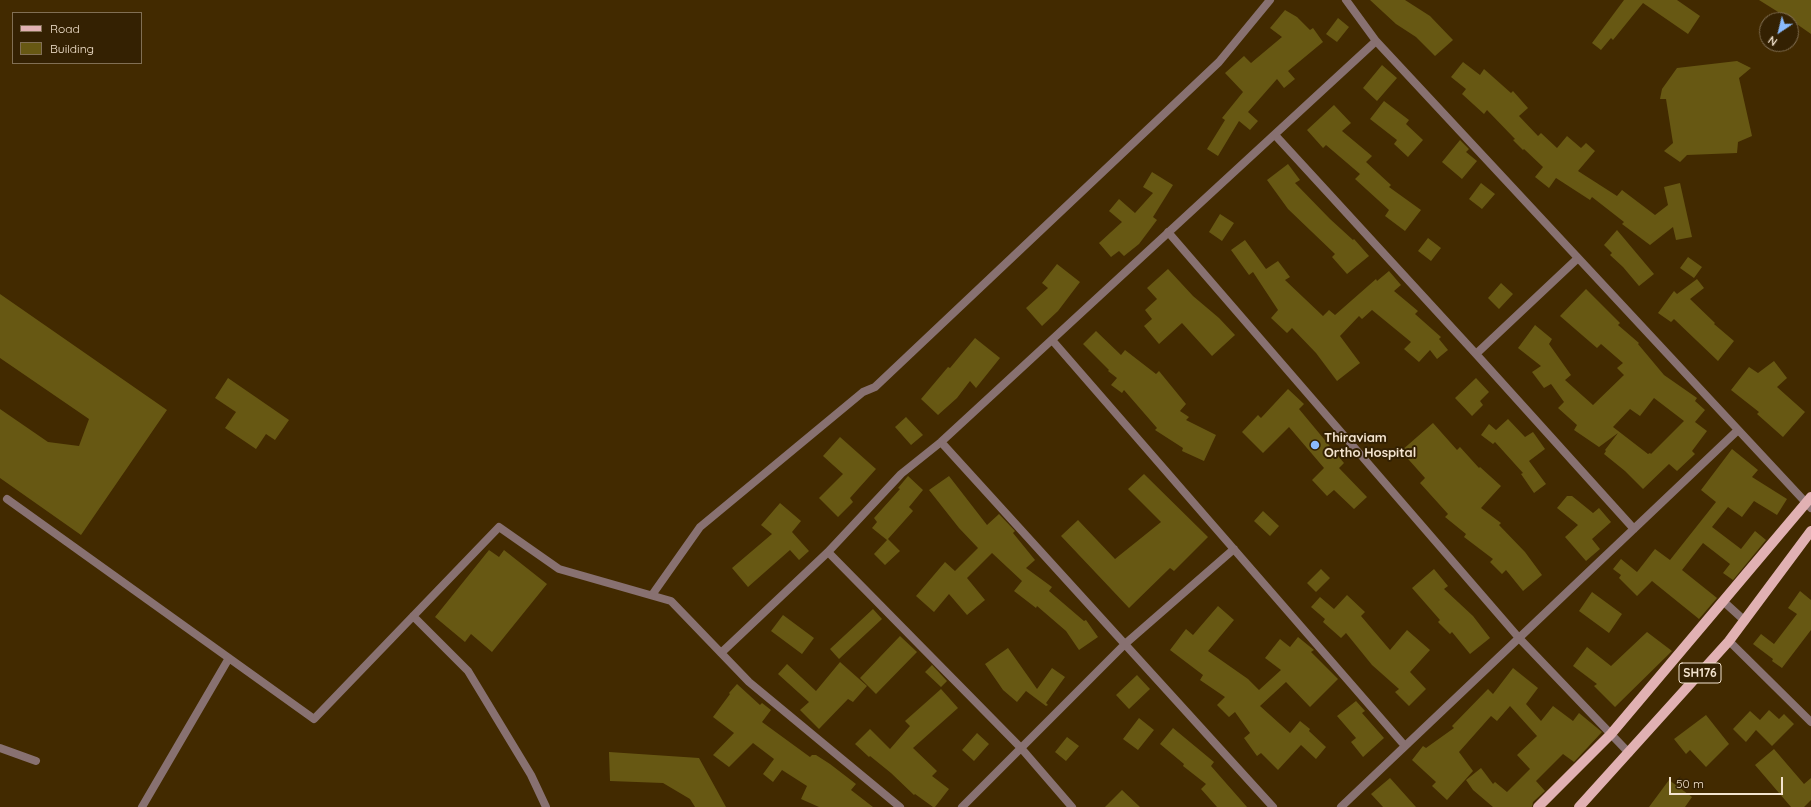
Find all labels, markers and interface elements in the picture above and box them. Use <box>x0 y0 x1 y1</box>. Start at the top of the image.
legend <box>12 12 142 64</box>
north arrow <box>1759 12 1799 52</box>
text: Road <box>50 21 80 36</box>
text: N <box>1765 33 1780 49</box>
text: Building <box>50 41 94 56</box>
place label: Thiraviam Ortho Hospital <box>1324 430 1416 461</box>
marker: Thiraviam Ortho Hospital <box>1309 439 1321 451</box>
road number: SH176 <box>1679 663 1721 683</box>
scale bar <box>1671 769 1785 795</box>
text: 50 m <box>1676 776 1704 791</box>

